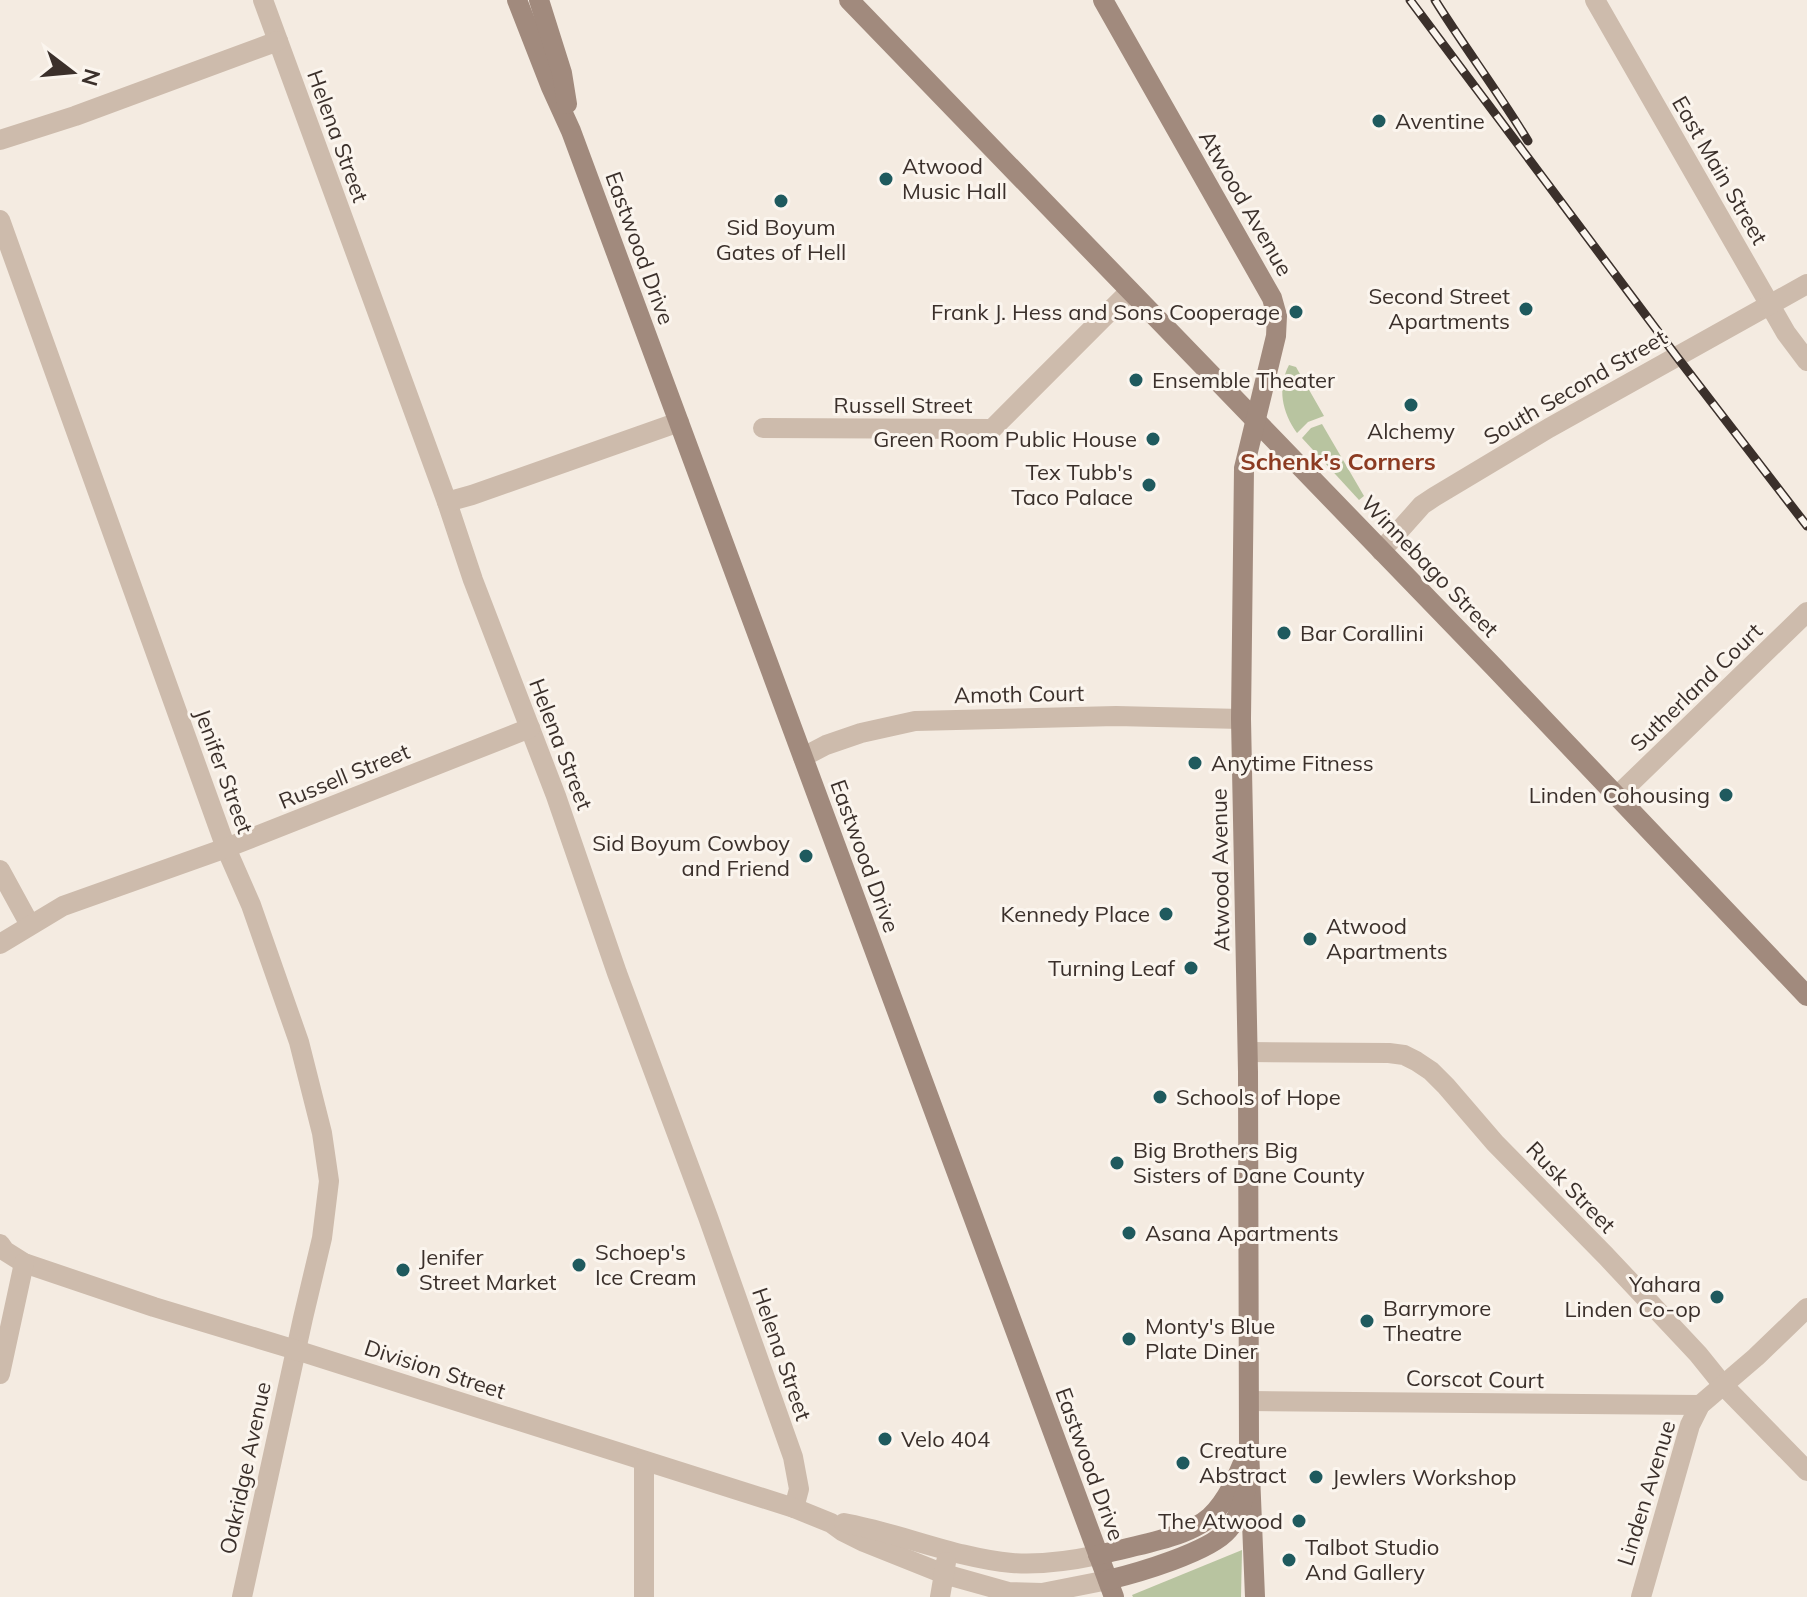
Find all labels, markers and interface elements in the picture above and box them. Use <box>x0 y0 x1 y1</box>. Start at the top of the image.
north arrow <box>32 32 112 112</box>
text: N <box>75 66 107 89</box>
street label: Helena Street <box>301 66 375 206</box>
street label: East Main Street <box>1666 91 1774 250</box>
place label: Aventine <box>1395 107 1485 135</box>
marker: Aventine <box>1370 112 1388 130</box>
street label: Atwood Avenue <box>1193 125 1299 281</box>
place label: Atwood Music Hall <box>902 152 1007 205</box>
street label: Eastwood Drive <box>599 168 681 328</box>
marker: Atwood Music Hall <box>877 170 895 188</box>
marker: Sid Boyum Gates of Hell <box>772 192 790 210</box>
place label: Sid Boyum Gates of Hell <box>716 213 846 266</box>
place label: Second Street Apartments <box>1368 282 1510 335</box>
place label: Frank J. Hess and Sons Cooperage <box>931 298 1280 326</box>
marker: Second Street Apartments <box>1517 300 1535 318</box>
marker: Frank J. Hess and Sons Cooperage <box>1287 303 1305 321</box>
street label: South Second Street <box>1478 323 1672 451</box>
place label: Ensemble Theater <box>1152 366 1335 394</box>
marker: Ensemble Theater <box>1127 371 1145 389</box>
street label: Russell Street <box>834 391 973 419</box>
marker: Alchemy <box>1402 396 1420 414</box>
place label: Alchemy <box>1367 417 1455 445</box>
place label: Green Room Public House <box>873 425 1137 453</box>
marker: Green Room Public House <box>1144 430 1162 448</box>
district label: Schenk's Corners <box>1240 446 1436 476</box>
place label: Tex Tubb's Taco Palace <box>1011 458 1133 511</box>
marker: Tex Tubb's Taco Palace <box>1140 476 1158 494</box>
street label: Winnebago Street <box>1355 489 1505 643</box>
street label: Sutherland Court <box>1624 617 1768 757</box>
place label: Bar Corallini <box>1300 619 1424 647</box>
marker: Bar Corallini <box>1275 624 1293 642</box>
street label: Helena Street <box>523 674 599 814</box>
street label: Amoth Court <box>954 679 1085 709</box>
street label: Jenifer Street <box>188 705 260 838</box>
street label: Russell Street <box>274 737 414 815</box>
place label: Anytime Fitness <box>1211 749 1374 777</box>
marker: Anytime Fitness <box>1186 754 1204 772</box>
street label: Eastwood Drive <box>824 776 906 936</box>
place label: Linden Cohousing <box>1529 781 1710 809</box>
marker: Linden Cohousing <box>1717 786 1735 804</box>
street label: Atwood Avenue <box>1205 788 1235 952</box>
place label: Sid Boyum Cowboy and Friend <box>592 829 790 882</box>
marker: Sid Boyum Cowboy and Friend <box>797 847 815 865</box>
place label: Kennedy Place <box>1001 900 1150 928</box>
marker: Kennedy Place <box>1157 905 1175 923</box>
place label: Atwood Apartments <box>1326 912 1448 965</box>
marker: Atwood Apartments <box>1301 930 1319 948</box>
place label: Turning Leaf <box>1048 954 1176 982</box>
marker: Turning Leaf <box>1182 959 1200 977</box>
place label: Schools of Hope <box>1176 1083 1341 1111</box>
marker: Schools of Hope <box>1151 1088 1169 1106</box>
street label: Rusk Street <box>1520 1135 1622 1239</box>
place label: Big Brothers Big Sisters of Dane County <box>1133 1136 1365 1189</box>
marker: Big Brothers Big Sisters of Dane County <box>1108 1154 1126 1172</box>
place label: Asana Apartments <box>1145 1219 1339 1247</box>
marker: Asana Apartments <box>1120 1224 1138 1242</box>
place label: Schoep's Ice Cream <box>595 1238 696 1291</box>
place label: Jenifer Street Market <box>419 1243 557 1296</box>
marker: Schoep's Ice Cream <box>570 1256 588 1274</box>
marker: Jenifer Street Market <box>394 1261 412 1279</box>
place label: Yahara Linden Co-op <box>1564 1270 1701 1323</box>
street label: Helena Street <box>746 1284 818 1424</box>
marker: Yahara Linden Co-op <box>1708 1288 1726 1306</box>
place label: Barrymore Theatre <box>1383 1294 1491 1347</box>
place label: Monty's Blue Plate Diner <box>1145 1312 1275 1365</box>
marker: Barrymore Theatre <box>1358 1312 1376 1330</box>
marker: Monty's Blue Plate Diner <box>1120 1330 1138 1348</box>
street label: Division Street <box>361 1333 509 1405</box>
street label: Corscot Court <box>1406 1364 1545 1394</box>
street label: Oakridge Avenue <box>213 1379 277 1557</box>
street label: Eastwood Drive <box>1049 1384 1131 1544</box>
street label: Linden Avenue <box>1611 1417 1681 1569</box>
place label: Velo 404 <box>901 1425 990 1453</box>
marker: Velo 404 <box>876 1430 894 1448</box>
place label: Creature Abstract <box>1199 1436 1287 1489</box>
marker: Creature Abstract <box>1174 1454 1192 1472</box>
place label: Jewlers Workshop <box>1332 1463 1516 1491</box>
marker: Jewlers Workshop <box>1307 1468 1325 1486</box>
place label: The Atwood <box>1158 1507 1283 1535</box>
marker: The Atwood <box>1290 1512 1308 1530</box>
place label: Talbot Studio And Gallery <box>1305 1533 1439 1586</box>
marker: Talbot Studio And Gallery <box>1280 1551 1298 1569</box>

